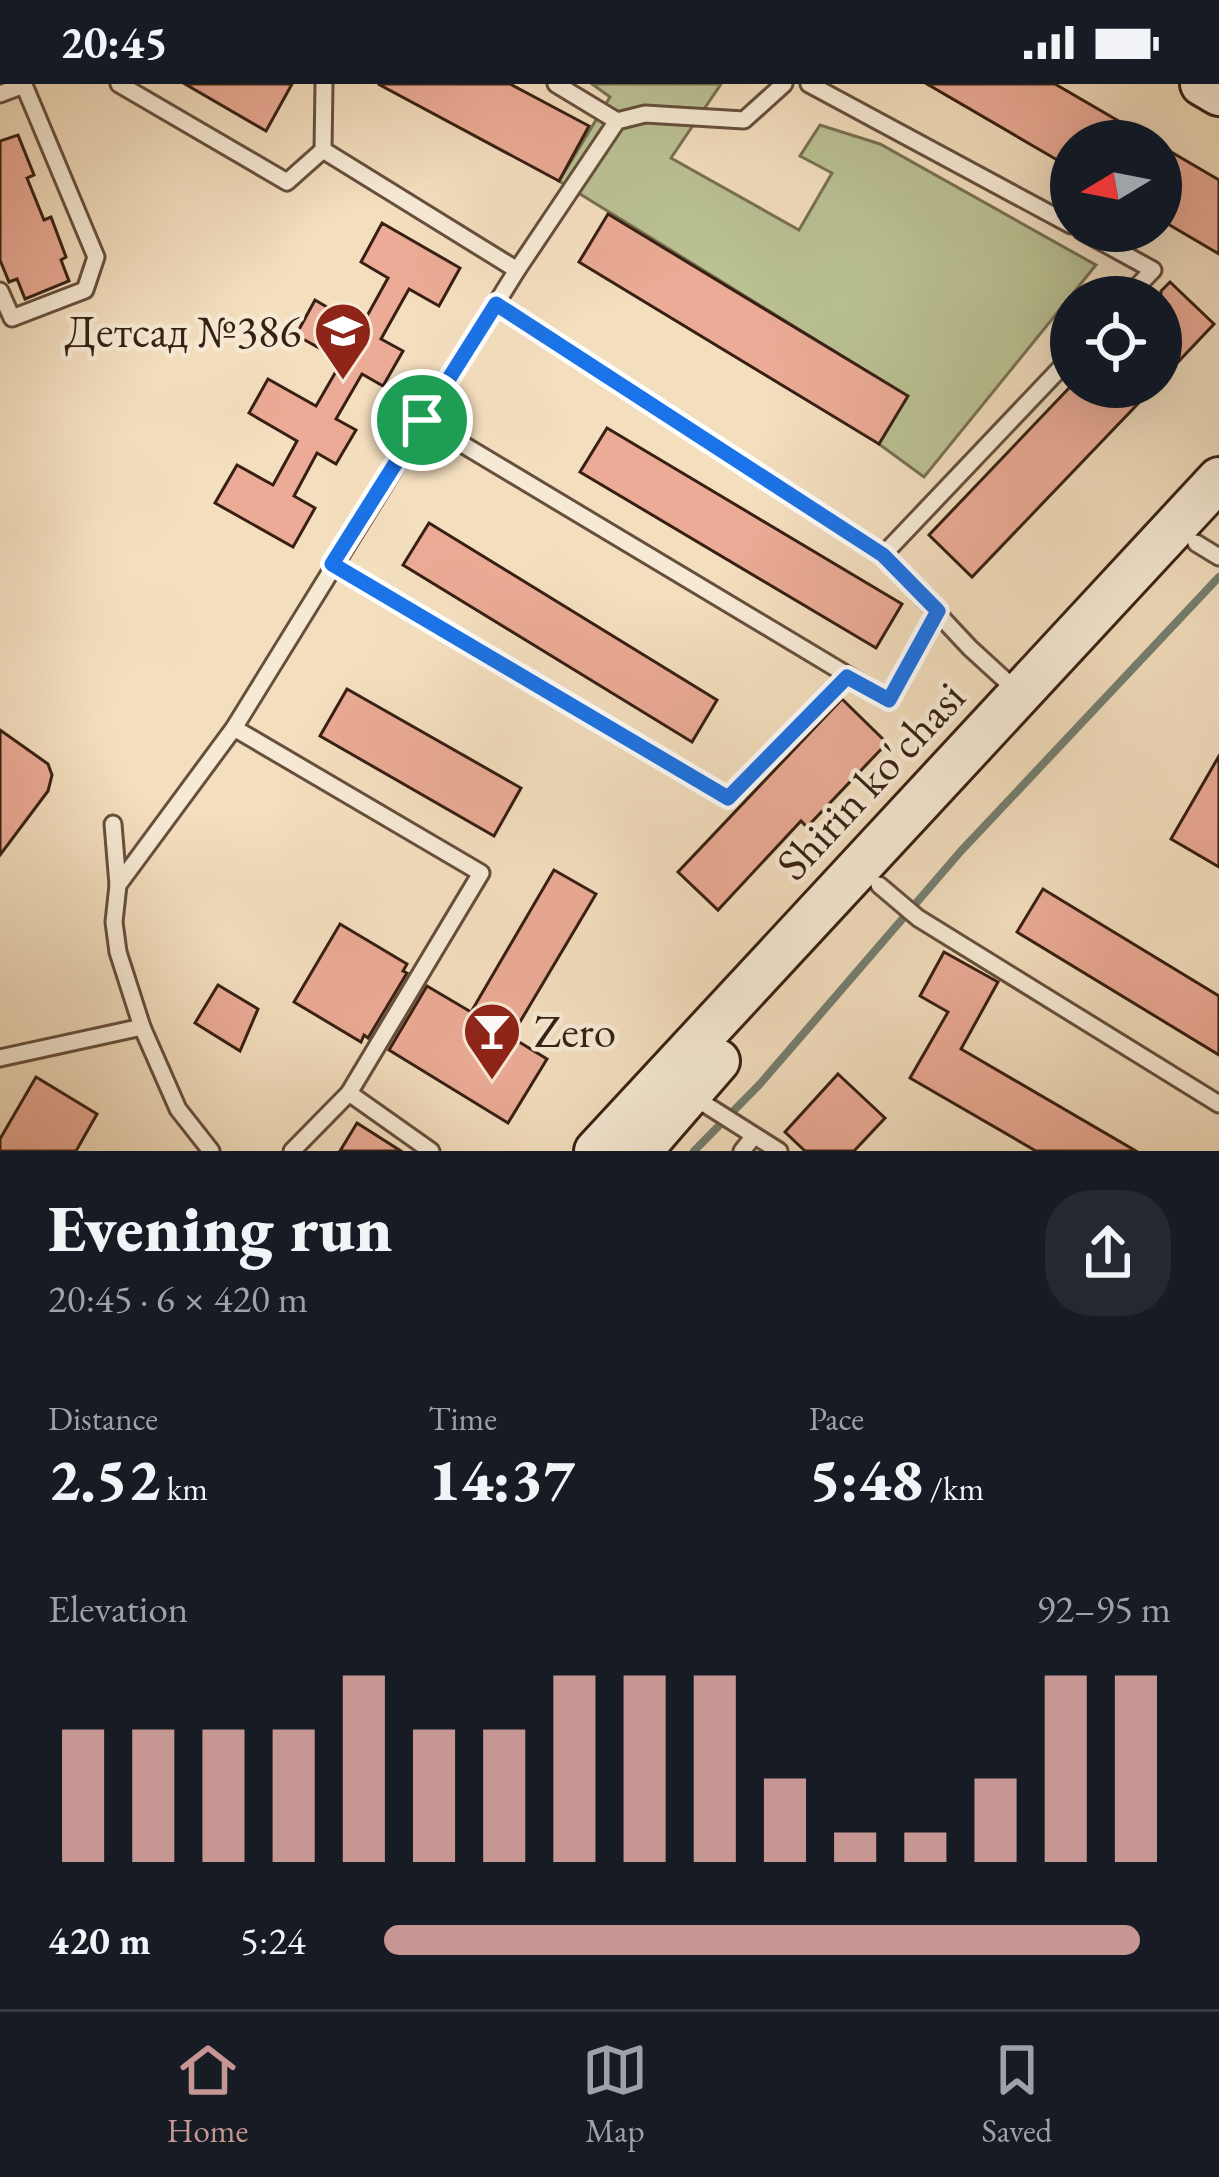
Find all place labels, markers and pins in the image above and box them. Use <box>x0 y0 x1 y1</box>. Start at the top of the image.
school or university icon: Детсад №386 <box>312 300 374 382</box>
place label: Детсад №386 <box>64 302 301 360</box>
pin <box>371 369 473 471</box>
bar icon: Zero <box>461 1000 523 1082</box>
place label: Zero <box>534 1002 616 1060</box>

